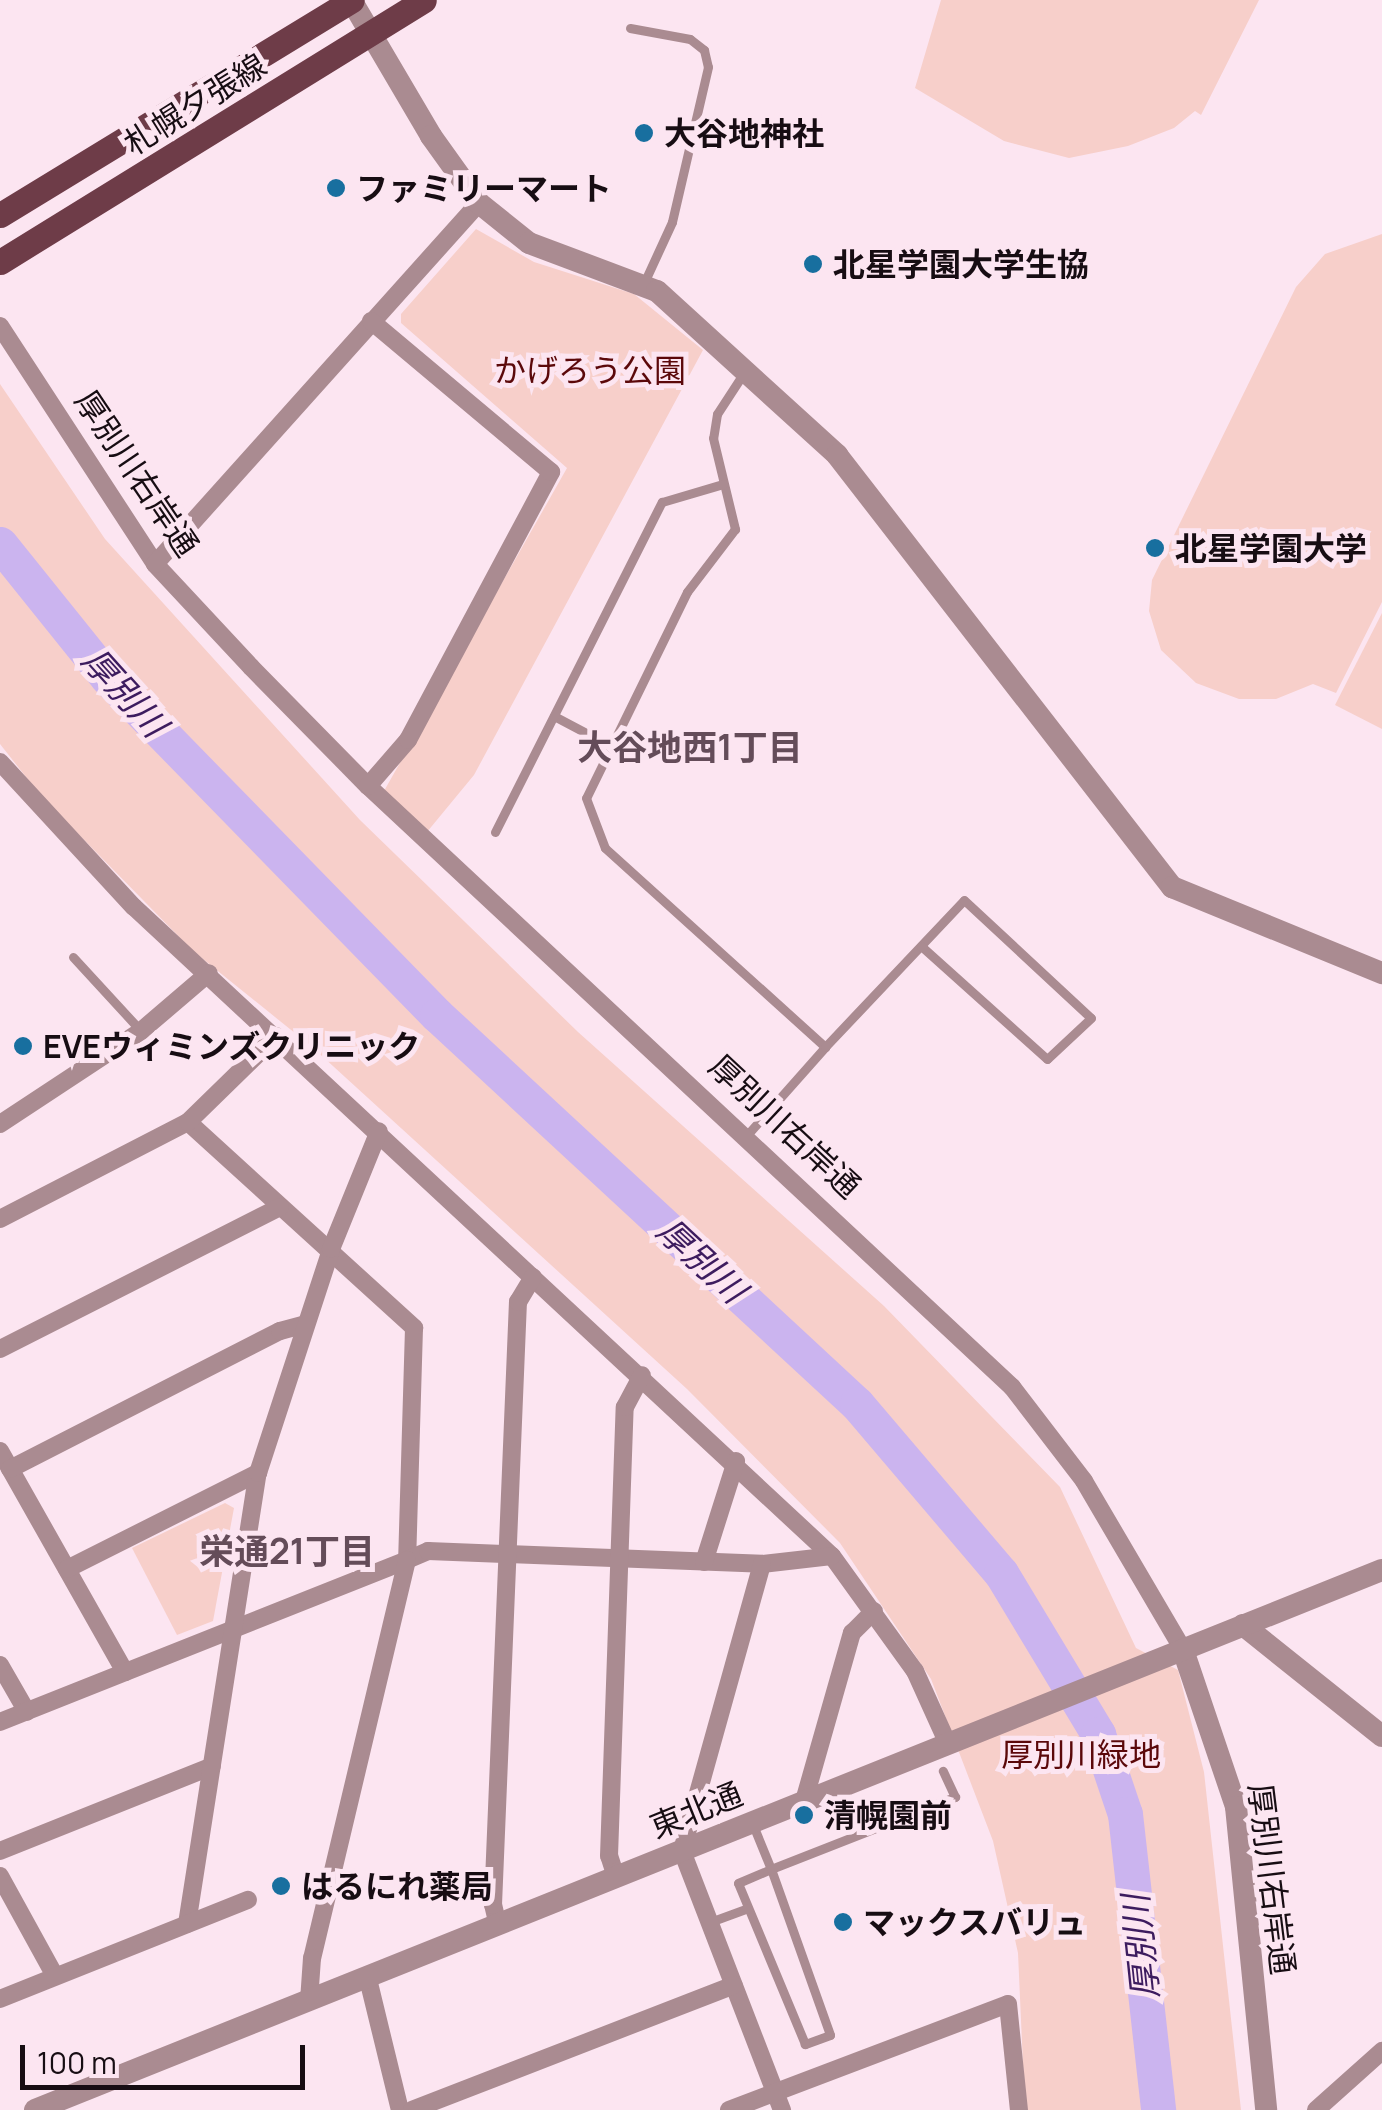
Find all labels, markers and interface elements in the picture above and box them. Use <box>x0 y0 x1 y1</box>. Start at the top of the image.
street label: 札幌夕張線 <box>117 45 273 163</box>
place label: 大谷地神社 <box>664 114 824 152</box>
marker: 大谷地神社 <box>633 122 655 144</box>
place label: ファミリーマート <box>356 169 612 207</box>
marker: ファミリーマート <box>325 177 347 199</box>
place label: 北星学園大学生協 <box>833 245 1089 283</box>
marker: 北星学園大学生協 <box>802 253 824 275</box>
park label: かげろう公園 <box>494 351 686 389</box>
street label: 厚別川右岸通 <box>67 383 207 563</box>
place label: 北星学園大学 <box>1175 529 1367 567</box>
marker: 北星学園大学 <box>1144 537 1166 559</box>
water label: 厚別川 <box>74 639 176 745</box>
district label: 大谷地西1丁目 <box>577 726 803 768</box>
place label: EVEウィミンズクリニック <box>43 1027 421 1065</box>
marker: EVEウィミンズクリニック <box>12 1035 34 1057</box>
street label: 厚別川右岸通 <box>702 1046 868 1206</box>
water label: 厚別川 <box>649 1209 755 1311</box>
district label: 栄通21丁目 <box>199 1530 375 1572</box>
park label: 厚別川緑地 <box>1001 1735 1161 1773</box>
street label: 東北通 <box>644 1774 748 1846</box>
street label: 厚別川右岸通 <box>1241 1781 1303 1977</box>
place label: 清幌園前 <box>824 1796 952 1834</box>
marker: 清幌園前 <box>793 1804 815 1826</box>
place label: はるにれ薬局 <box>301 1867 493 1905</box>
marker: はるにれ薬局 <box>270 1875 292 1897</box>
water label: 厚別川 <box>1114 1893 1166 2001</box>
place label: マックスバリュ <box>863 1903 1087 1941</box>
marker: マックスバリュ <box>832 1911 854 1933</box>
scale bar <box>25 2025 310 2087</box>
text: 100 m <box>37 2042 117 2083</box>

